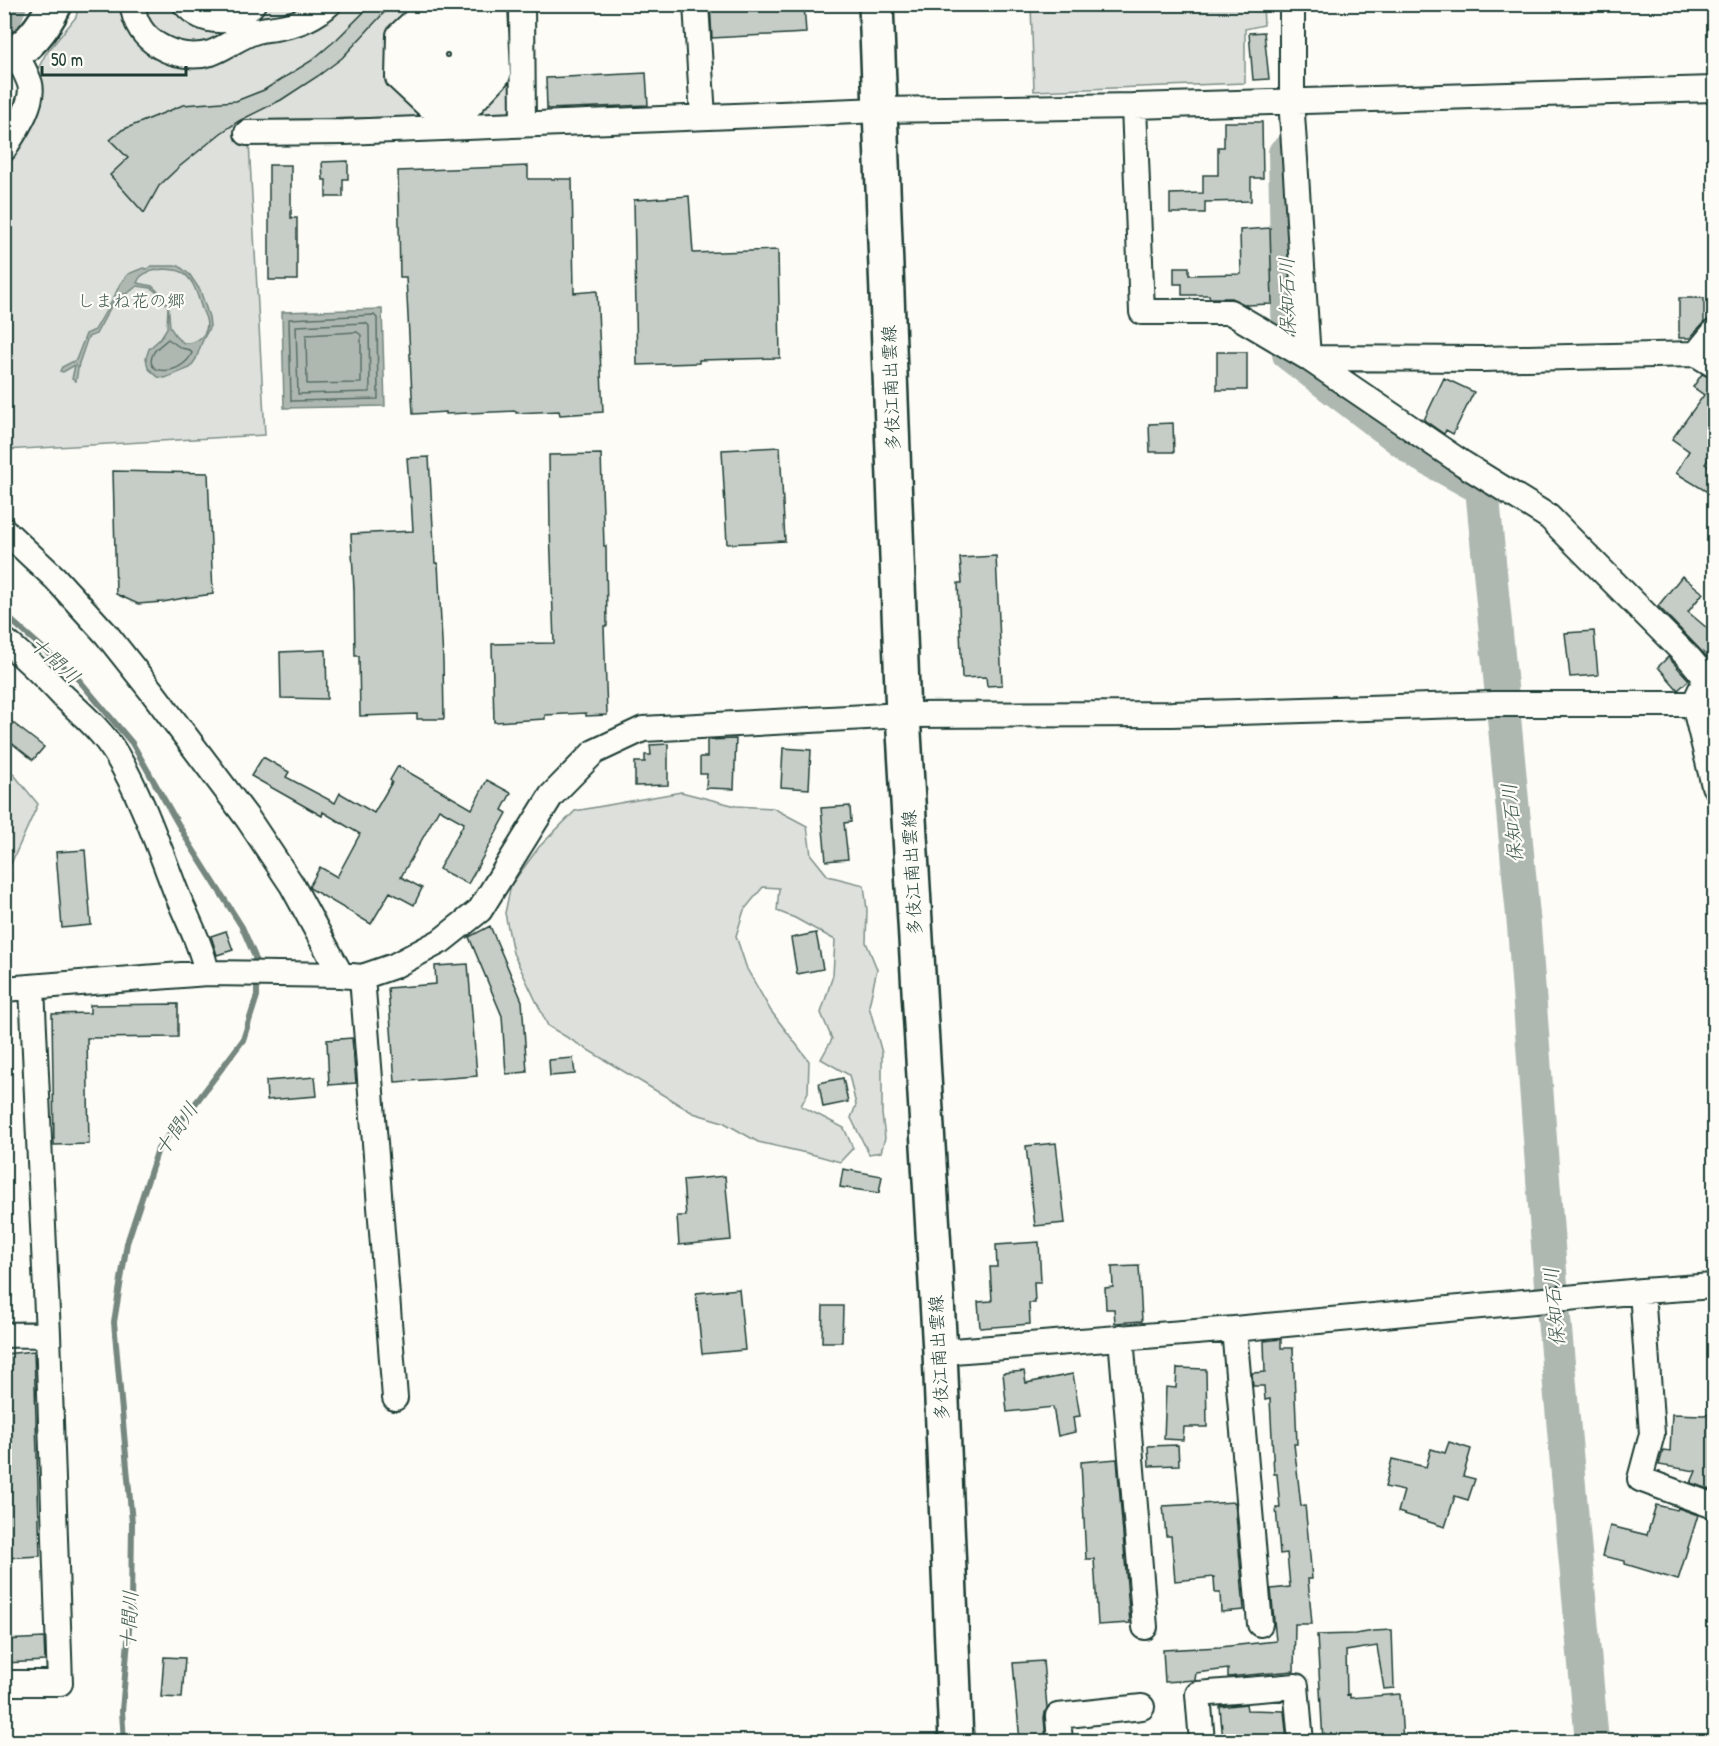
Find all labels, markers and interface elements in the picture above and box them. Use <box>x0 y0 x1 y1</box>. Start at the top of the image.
scale bar <box>42 39 186 77</box>
text: 50 m <box>51 47 83 72</box>
water label: 保知石川 <box>1272 257 1301 337</box>
park label: しまね花の郷 <box>77 288 185 313</box>
street label: 多伎江南出雲線 <box>876 325 905 451</box>
water label: 十間川 <box>24 630 87 690</box>
water label: 保知石川 <box>1495 782 1528 864</box>
street label: 多伎江南出雲線 <box>896 809 927 937</box>
water label: 十間川 <box>147 1096 204 1161</box>
water label: 保知石川 <box>1537 1266 1570 1348</box>
street label: 多伎江南出雲線 <box>923 1294 954 1422</box>
water label: 十間川 <box>113 1589 144 1651</box>

